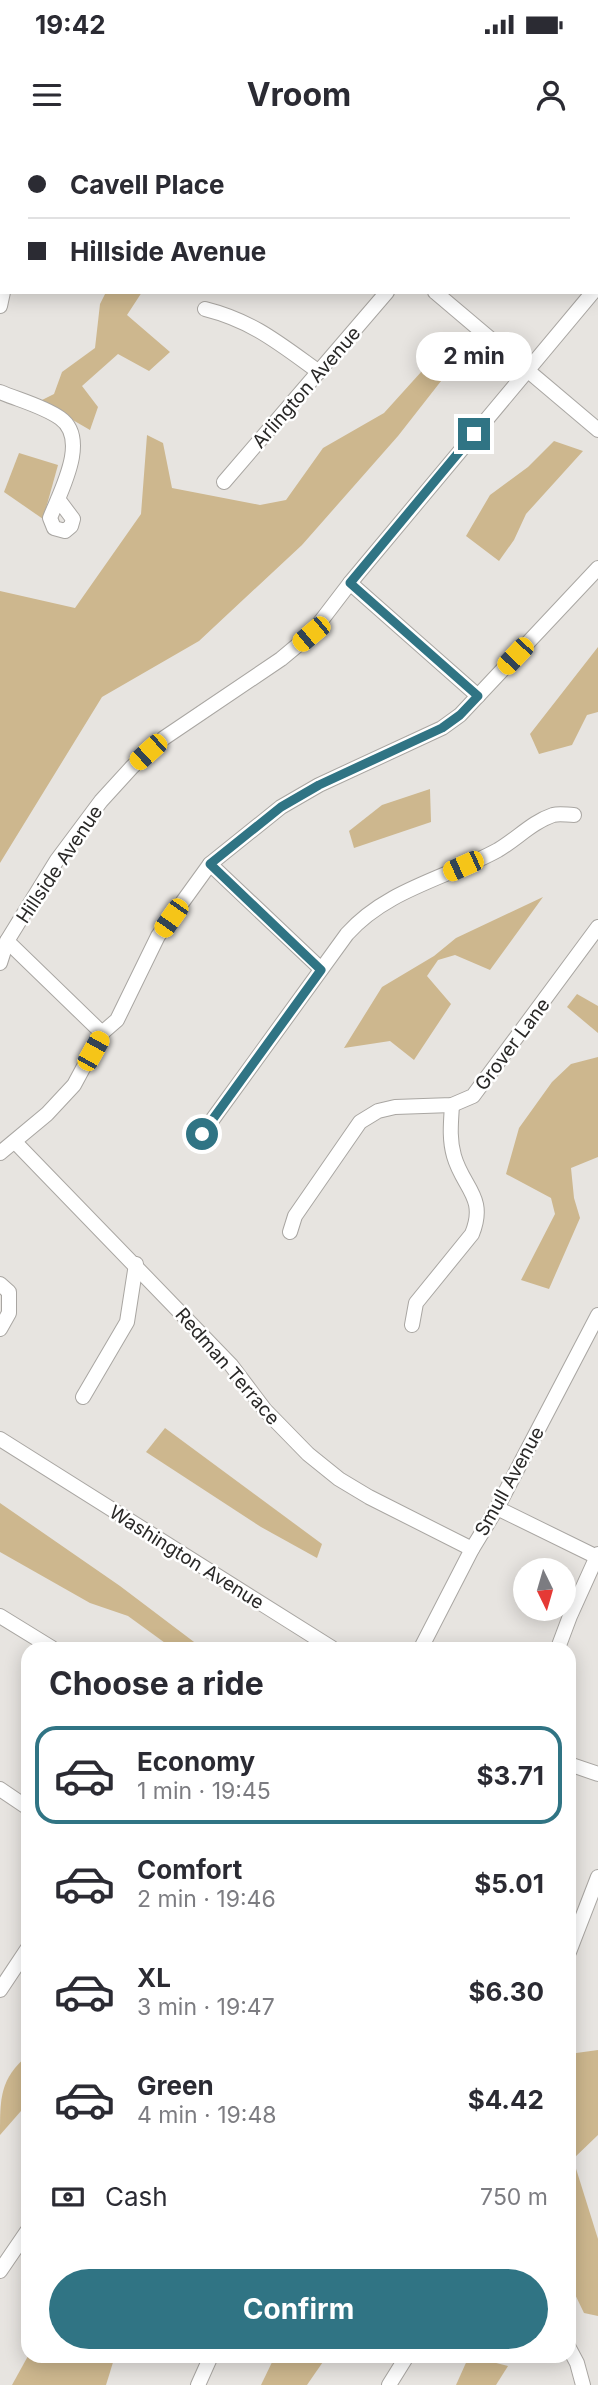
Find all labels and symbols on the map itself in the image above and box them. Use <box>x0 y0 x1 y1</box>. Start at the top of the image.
street label: Arlington Avenue <box>247 322 365 453</box>
callout: 2 min <box>416 332 532 382</box>
route end <box>458 418 490 450</box>
car <box>289 612 334 656</box>
car <box>493 633 538 679</box>
car <box>126 730 171 774</box>
street label: Hillside Avenue <box>11 801 107 928</box>
car <box>440 848 487 884</box>
car <box>151 895 192 941</box>
street label: Grover Lane <box>470 994 555 1095</box>
car <box>74 1028 113 1074</box>
route start <box>186 1118 218 1150</box>
street label: Redman Terrace <box>171 1303 285 1430</box>
street label: Smull Avenue <box>470 1423 549 1540</box>
street label: Washington Avenue <box>105 1501 268 1614</box>
north arrow <box>513 1558 576 1620</box>

